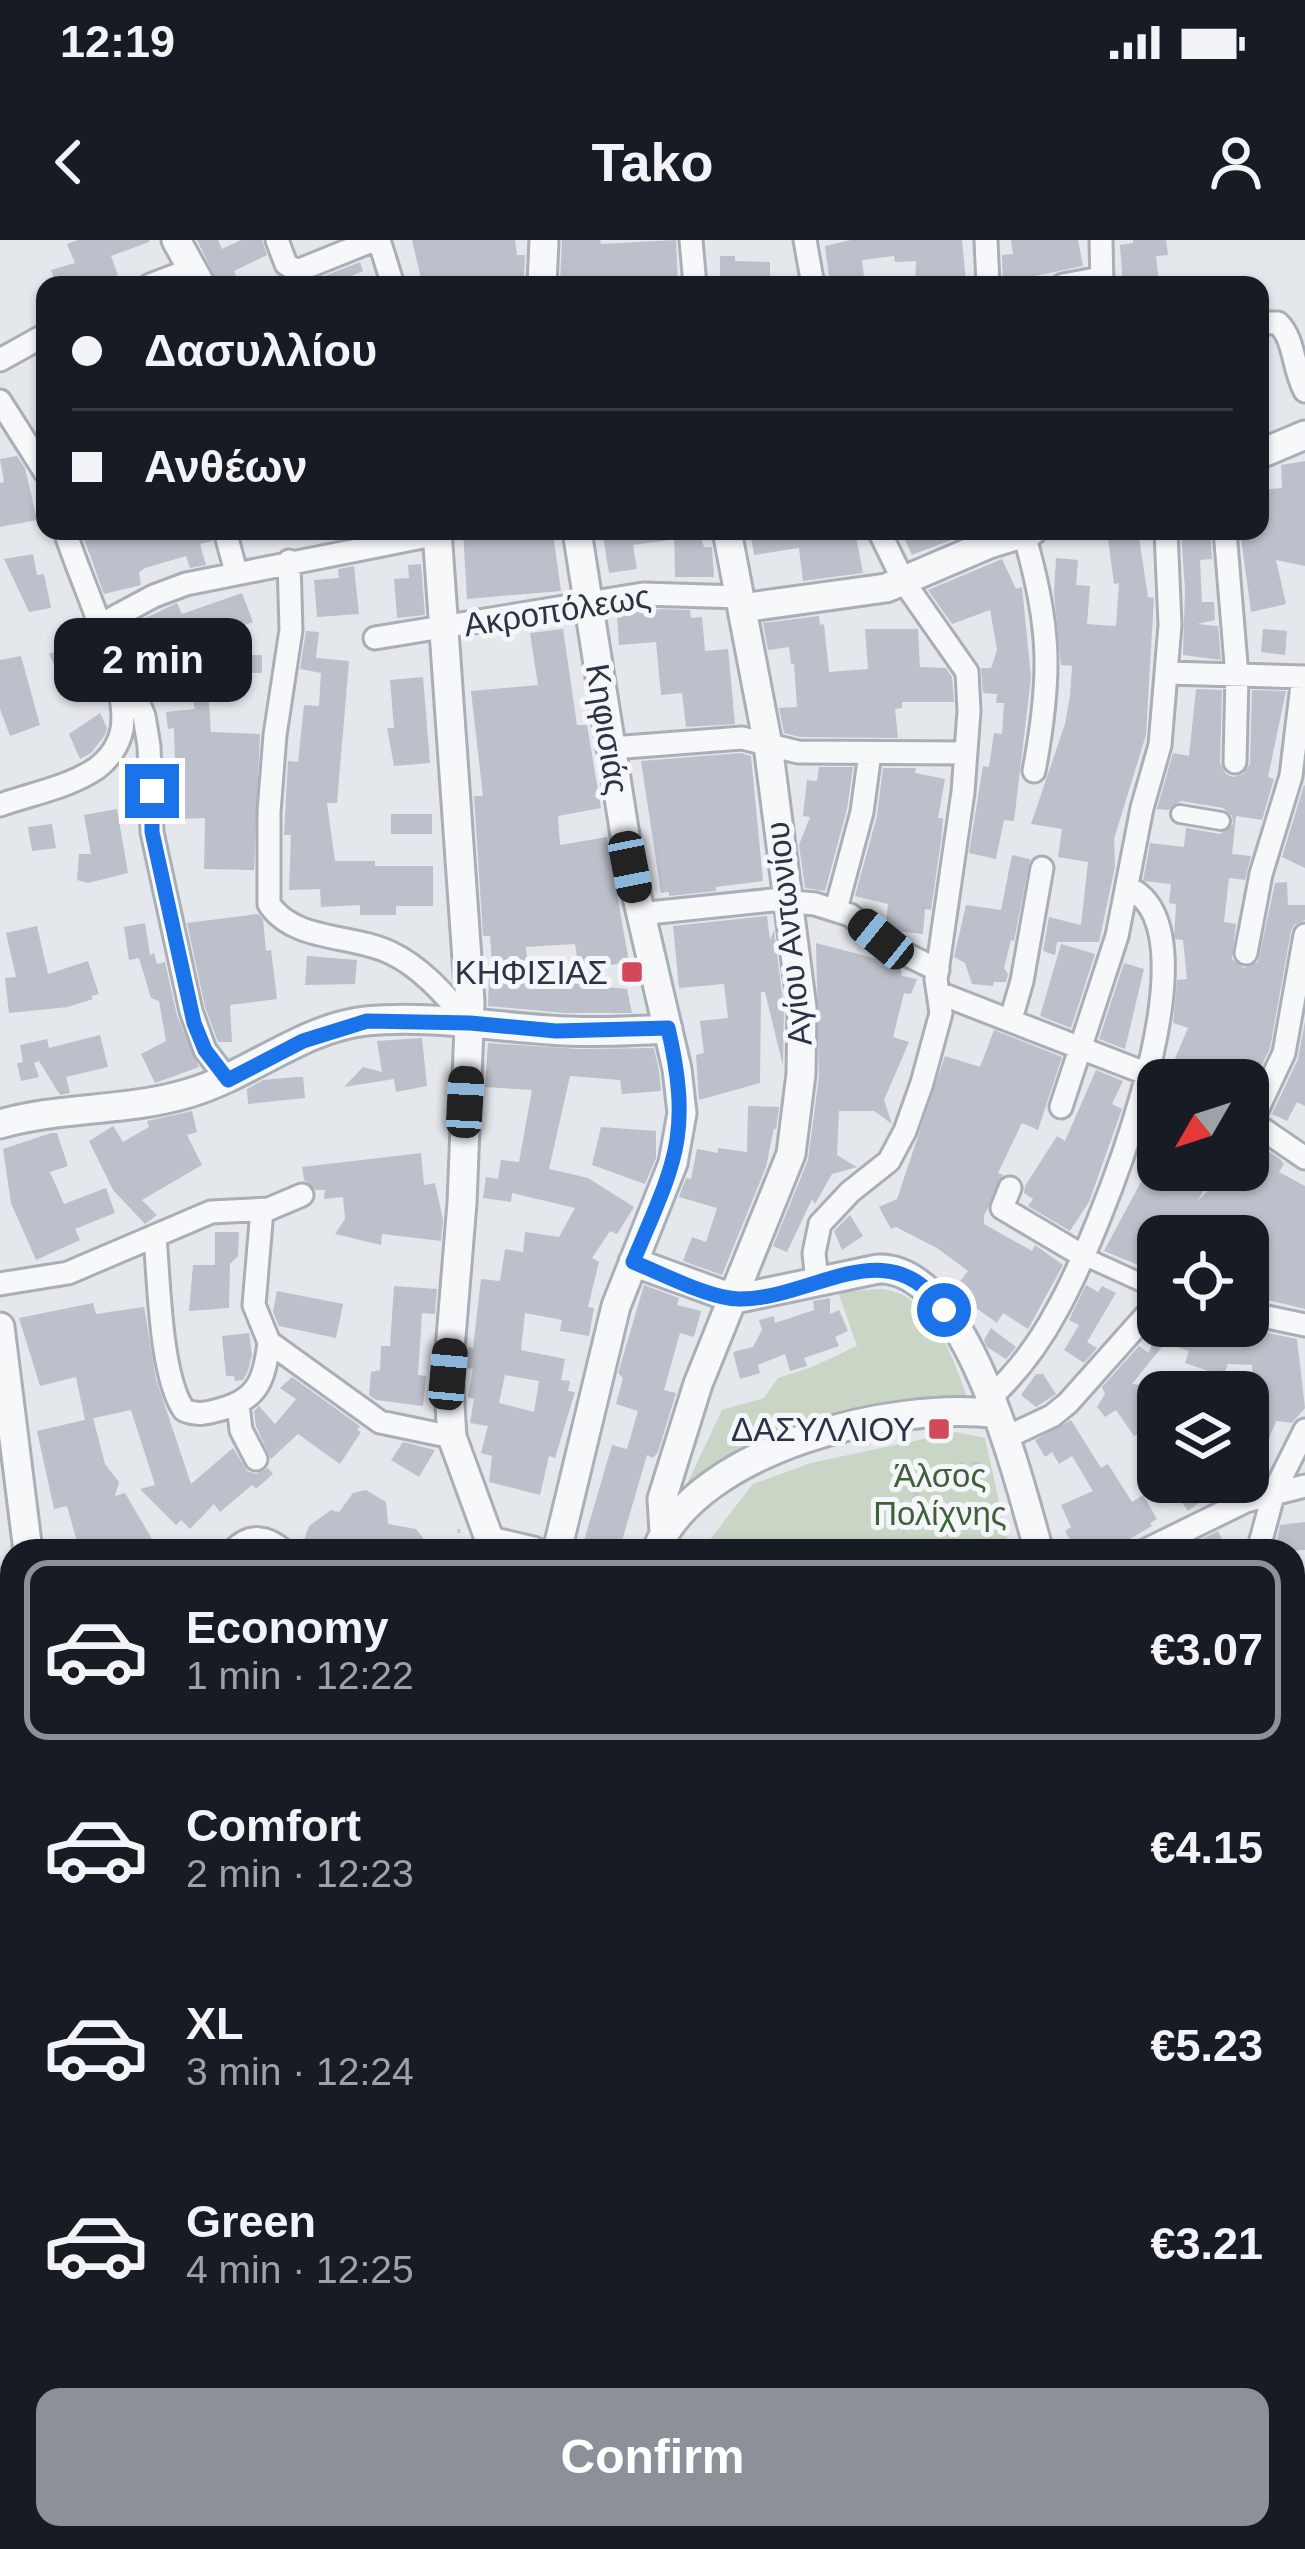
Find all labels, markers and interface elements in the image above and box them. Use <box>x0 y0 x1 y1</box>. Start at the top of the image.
text: 12:19 <box>60 16 175 67</box>
icon: back <box>36 129 102 195</box>
icon: person <box>1203 129 1269 195</box>
text: Tako <box>591 132 714 192</box>
text: Δασυλλίου <box>144 325 377 376</box>
text: Ανθέων <box>144 441 308 492</box>
street label: Ακροπόλεως <box>461 577 653 644</box>
callout: 2 min <box>53 617 251 701</box>
text: 2 min <box>102 638 204 681</box>
street label: Κηφισιάς <box>579 661 636 797</box>
route end <box>125 764 179 818</box>
street label: Αγίου Αντωνίου <box>758 820 819 1048</box>
car <box>605 828 655 906</box>
car <box>842 902 920 976</box>
place label: ΚΗΦΙΣΙΑΣ <box>455 954 608 991</box>
marker: ΚΗΦΙΣΙΑΣ <box>619 959 645 985</box>
north arrow <box>1137 1059 1269 1191</box>
map controls <box>1137 1059 1269 1503</box>
car <box>445 1065 485 1139</box>
button: locate <box>1137 1215 1269 1347</box>
route start <box>917 1283 971 1337</box>
car <box>427 1337 469 1411</box>
button: layers <box>1137 1371 1269 1503</box>
place label: ΔΑΣΥΛΛΙΟΥ <box>731 1411 915 1448</box>
marker: ΔΑΣΥΛΛΙΟΥ <box>926 1416 952 1442</box>
park label: Άλσος Πολίχνης <box>873 1457 1007 1532</box>
icon: car <box>42 1596 150 1704</box>
text: Economy <box>186 1602 389 1653</box>
text: €3.07 <box>1150 1624 1263 1675</box>
text: 1 min · 12:22 <box>186 1654 414 1697</box>
icon: car <box>42 1794 150 1902</box>
text: Comfort <box>186 1800 361 1851</box>
text: €4.15 <box>1150 1822 1263 1873</box>
text: 2 min · 12:23 <box>186 1852 414 1895</box>
icon: car <box>42 1992 150 2100</box>
text: XL <box>186 1998 244 2049</box>
text: €5.23 <box>1150 2020 1263 2071</box>
text: 3 min · 12:24 <box>186 2050 414 2093</box>
icon: car <box>42 2190 150 2298</box>
text: Green <box>186 2196 316 2247</box>
text: €3.21 <box>1150 2218 1263 2269</box>
text: 4 min · 12:25 <box>186 2248 414 2291</box>
button: Confirm <box>36 2388 1269 2526</box>

